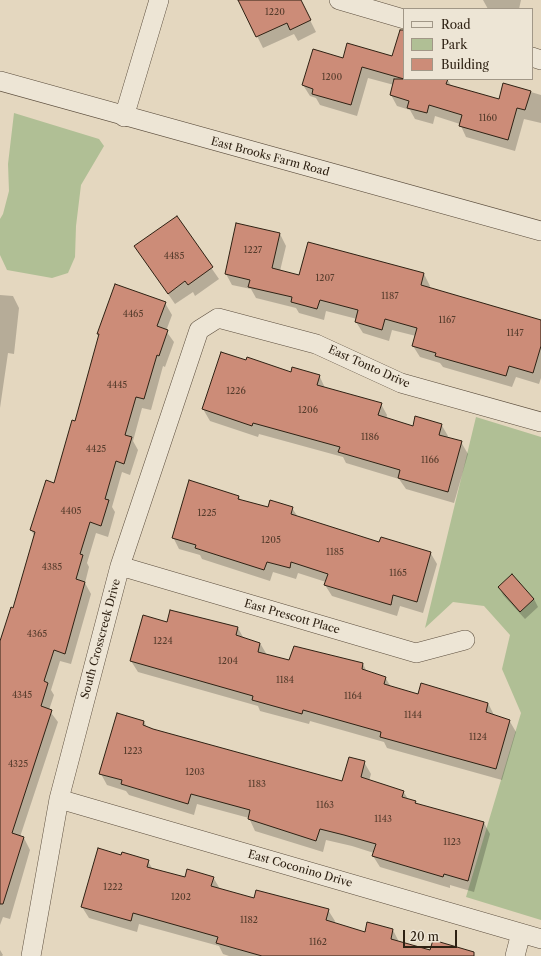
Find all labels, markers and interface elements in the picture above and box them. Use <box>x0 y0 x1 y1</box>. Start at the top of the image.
house number: 1220 <box>265 7 285 17</box>
legend <box>403 8 533 80</box>
text: Road <box>441 17 471 32</box>
text: Park <box>441 37 467 52</box>
text: Building <box>441 57 489 72</box>
house number: 1200 <box>322 72 342 82</box>
house number: 1160 <box>479 113 497 123</box>
street label: East Brooks Farm Road <box>209 135 331 179</box>
house number: 1227 <box>244 245 262 255</box>
house number: 4485 <box>164 251 184 261</box>
house number: 1207 <box>315 273 335 283</box>
house number: 1187 <box>381 291 399 301</box>
house number: 4465 <box>123 309 143 319</box>
house number: 1167 <box>438 315 456 325</box>
house number: 1147 <box>506 328 524 338</box>
street label: East Tonto Drive <box>326 343 412 391</box>
house number: 4445 <box>107 380 127 390</box>
house number: 1226 <box>226 386 246 396</box>
house number: 1206 <box>298 405 318 415</box>
house number: 1186 <box>361 432 379 442</box>
house number: 4425 <box>86 444 106 454</box>
house number: 1166 <box>421 455 439 465</box>
house number: 4405 <box>61 506 81 516</box>
house number: 1225 <box>197 508 217 518</box>
house number: 1205 <box>261 535 281 545</box>
house number: 1185 <box>326 547 344 557</box>
house number: 4385 <box>42 562 62 572</box>
house number: 1165 <box>389 568 407 578</box>
street label: South Crosscreek Drive <box>79 578 123 700</box>
street label: East Prescott Place <box>243 597 341 637</box>
house number: 4365 <box>27 629 47 639</box>
house number: 1224 <box>153 636 173 646</box>
house number: 1204 <box>218 656 238 666</box>
house number: 1184 <box>276 675 294 685</box>
house number: 4345 <box>12 690 32 700</box>
house number: 1164 <box>344 691 362 701</box>
house number: 1144 <box>404 710 422 720</box>
house number: 1124 <box>469 732 487 742</box>
house number: 1223 <box>123 746 143 756</box>
house number: 4325 <box>8 759 28 769</box>
house number: 1203 <box>185 767 205 777</box>
house number: 1183 <box>248 779 266 789</box>
house number: 1163 <box>316 800 334 810</box>
house number: 1143 <box>374 814 392 824</box>
house number: 1123 <box>443 837 461 847</box>
street label: East Coconino Drive <box>246 848 354 890</box>
house number: 1222 <box>103 882 123 892</box>
house number: 1202 <box>171 892 191 902</box>
house number: 1182 <box>240 915 258 925</box>
scale bar <box>405 922 459 948</box>
text: 20 m <box>410 929 439 944</box>
house number: 1162 <box>309 937 327 947</box>

